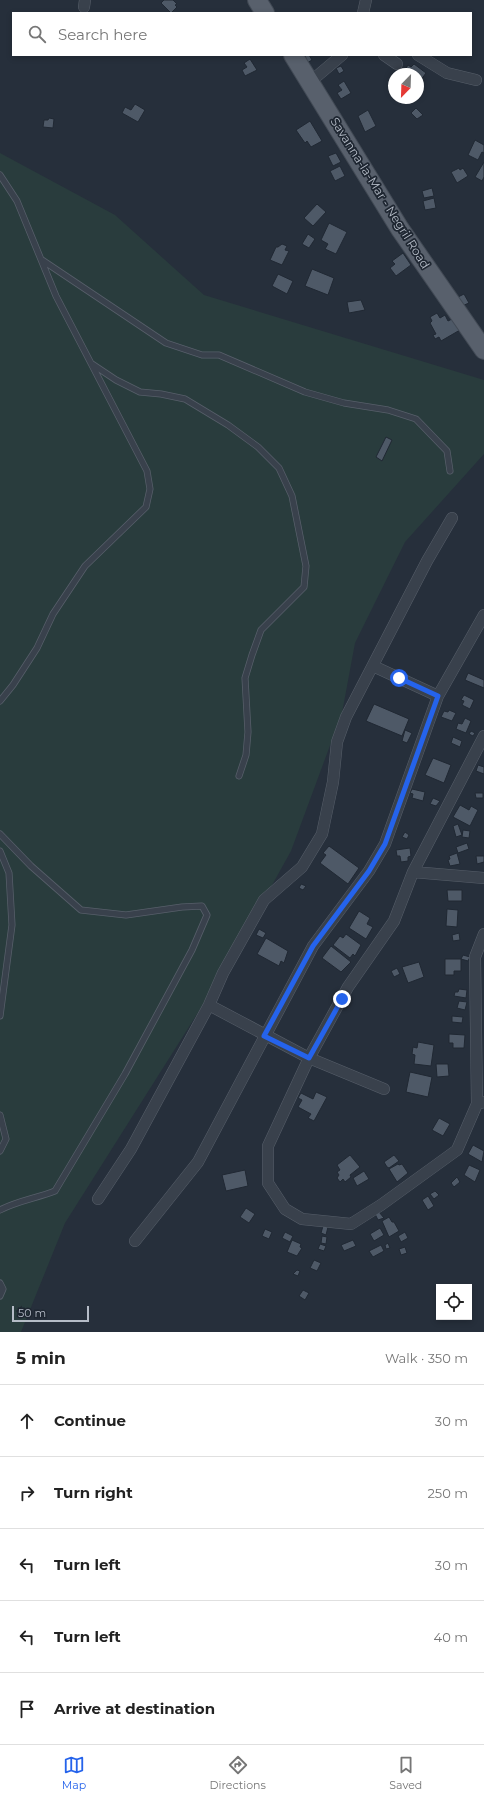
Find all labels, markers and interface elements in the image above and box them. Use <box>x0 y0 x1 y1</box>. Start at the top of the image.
search box <box>12 12 472 56</box>
icon: search <box>26 23 48 45</box>
text: Search here <box>58 25 147 44</box>
north arrow <box>388 68 424 104</box>
street label: Savanna-la-Mar - Negril Road <box>328 114 433 271</box>
route start <box>390 669 408 687</box>
route end <box>333 990 351 1008</box>
map controls <box>436 1284 472 1320</box>
button: locate <box>436 1284 472 1320</box>
scale bar <box>12 1304 89 1323</box>
text: 50 m <box>18 1306 46 1320</box>
text: 5 min <box>16 1348 66 1368</box>
text: Walk · 350 m <box>385 1350 468 1366</box>
icon: ahead <box>16 1410 38 1432</box>
text: Continue <box>54 1411 126 1430</box>
text: 30 m <box>435 1413 468 1429</box>
icon: right <box>16 1482 38 1504</box>
text: Turn right <box>54 1483 133 1502</box>
text: 250 m <box>427 1485 468 1501</box>
icon: left <box>16 1554 38 1576</box>
text: Turn left <box>54 1555 121 1574</box>
text: 30 m <box>435 1557 468 1573</box>
icon: left <box>16 1626 38 1648</box>
text: Turn left <box>54 1627 121 1646</box>
text: 40 m <box>434 1629 468 1645</box>
icon: arrive <box>16 1698 38 1720</box>
text: Arrive at destination <box>54 1699 215 1718</box>
tab: Map <box>62 1754 86 1792</box>
tab: Directions <box>210 1754 266 1792</box>
tab: Saved <box>389 1754 422 1792</box>

